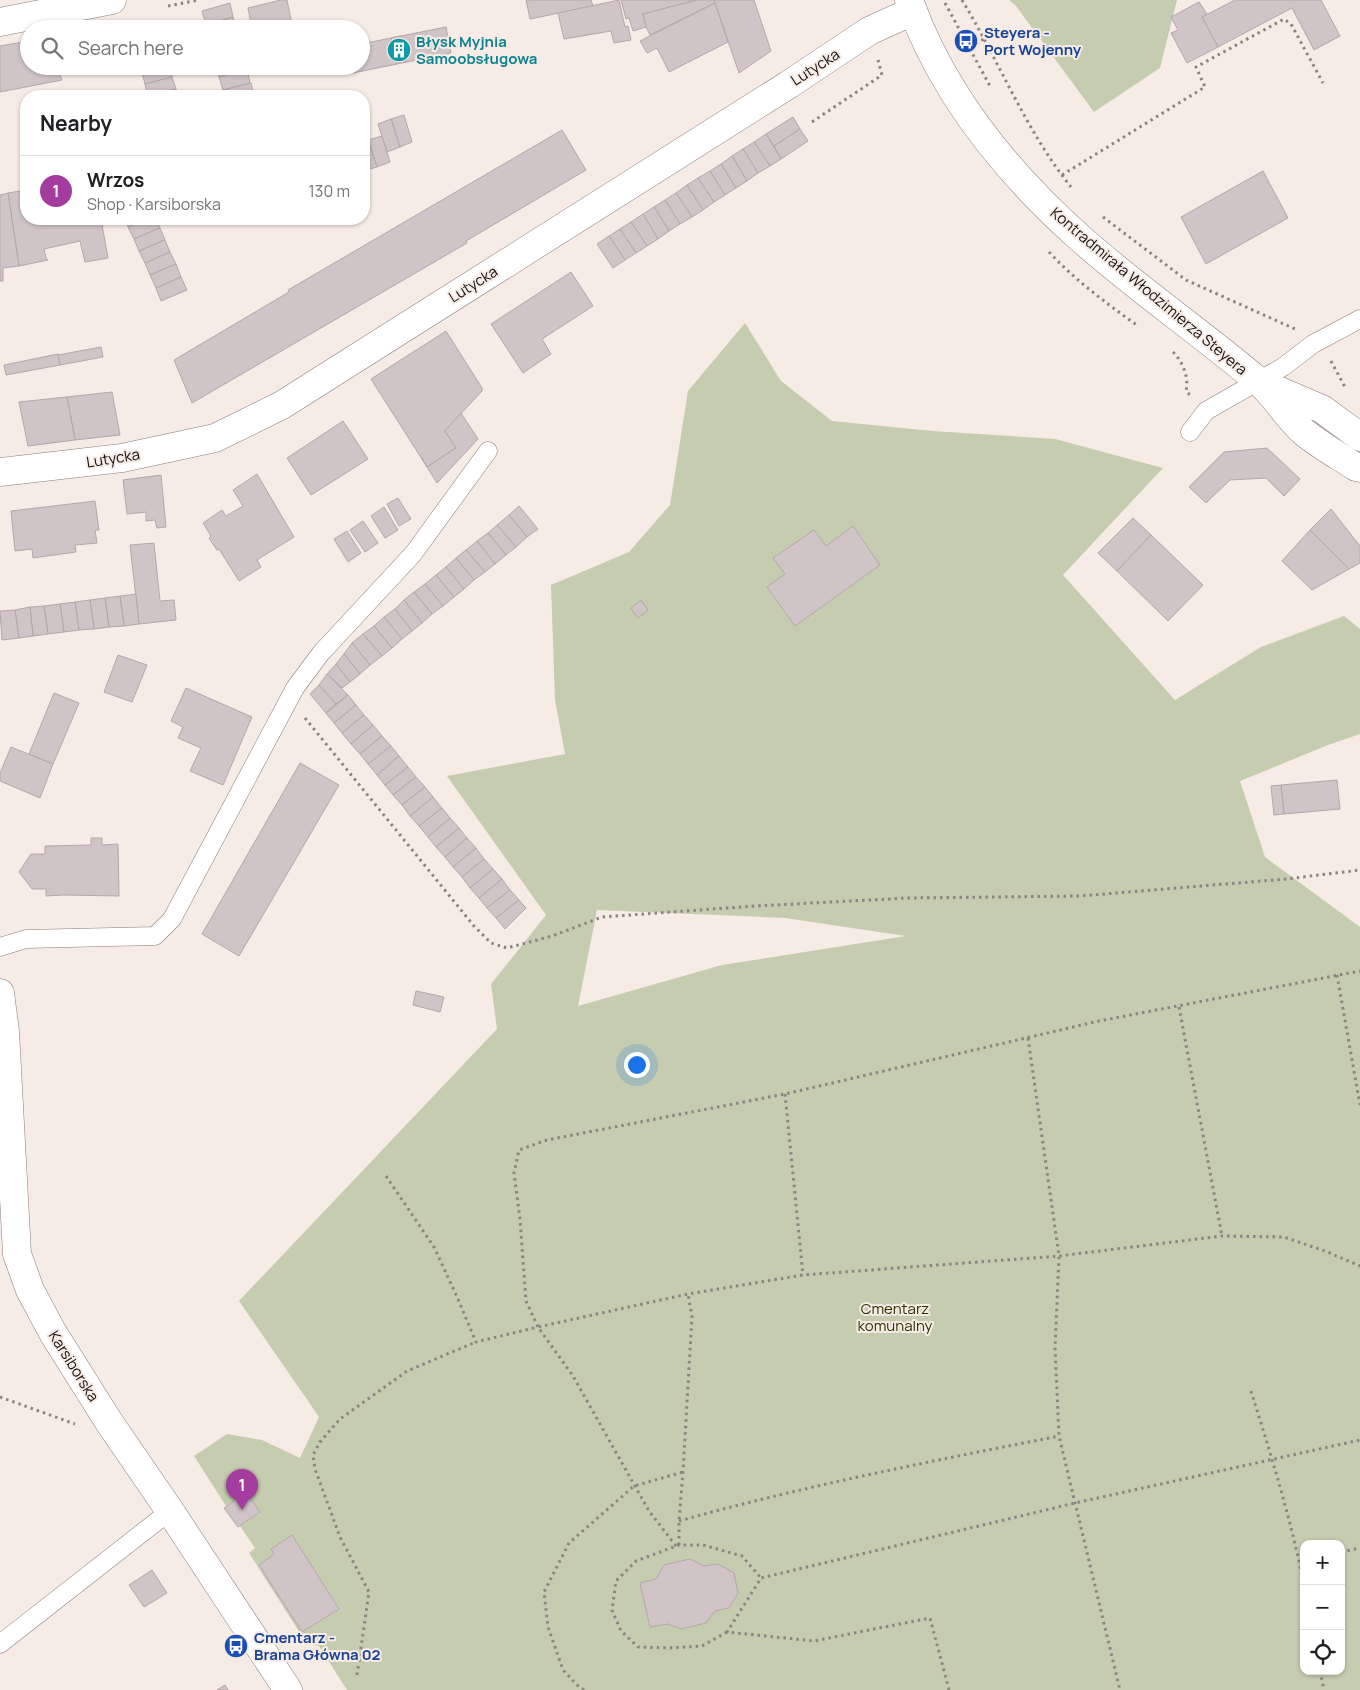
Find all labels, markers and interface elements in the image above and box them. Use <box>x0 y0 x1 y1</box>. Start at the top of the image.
search box <box>20 20 370 75</box>
place label: Steyera - Port Wojenny <box>984 22 1082 60</box>
bus stop icon: Steyera - Port Wojenny <box>953 28 979 54</box>
place label: Błysk Myjnia Samoobsługowa <box>416 31 537 69</box>
icon: search <box>38 34 66 62</box>
text: Search here <box>78 35 184 61</box>
building icon: Błysk Myjnia Samoobsługowa <box>386 37 412 63</box>
street label: Lutycka <box>787 43 843 91</box>
text: Nearby <box>40 109 112 137</box>
text: Wrzos <box>87 167 144 193</box>
text: 1 <box>52 180 60 202</box>
text: 130 m <box>308 180 350 202</box>
text: Shop · Karsiborska <box>87 193 221 215</box>
street label: Kontradmirała Włodzimierza Steyera <box>1046 202 1252 380</box>
street label: Lutycka <box>445 261 501 307</box>
street label: Lutycka <box>85 443 141 473</box>
your location <box>624 1052 650 1078</box>
park label: Cmentarz komunalny <box>857 1298 933 1336</box>
street label: Karsiborska <box>44 1326 104 1406</box>
pin: 1 <box>226 1469 258 1510</box>
map controls <box>1300 1540 1345 1675</box>
button: + <box>1300 1540 1345 1585</box>
button: − <box>1300 1585 1345 1630</box>
place label: Cmentarz - Brama Główna 02 <box>254 1627 381 1665</box>
button: locate <box>1300 1630 1345 1675</box>
bus stop icon: Cmentarz - Brama Główna 02 <box>223 1633 249 1659</box>

